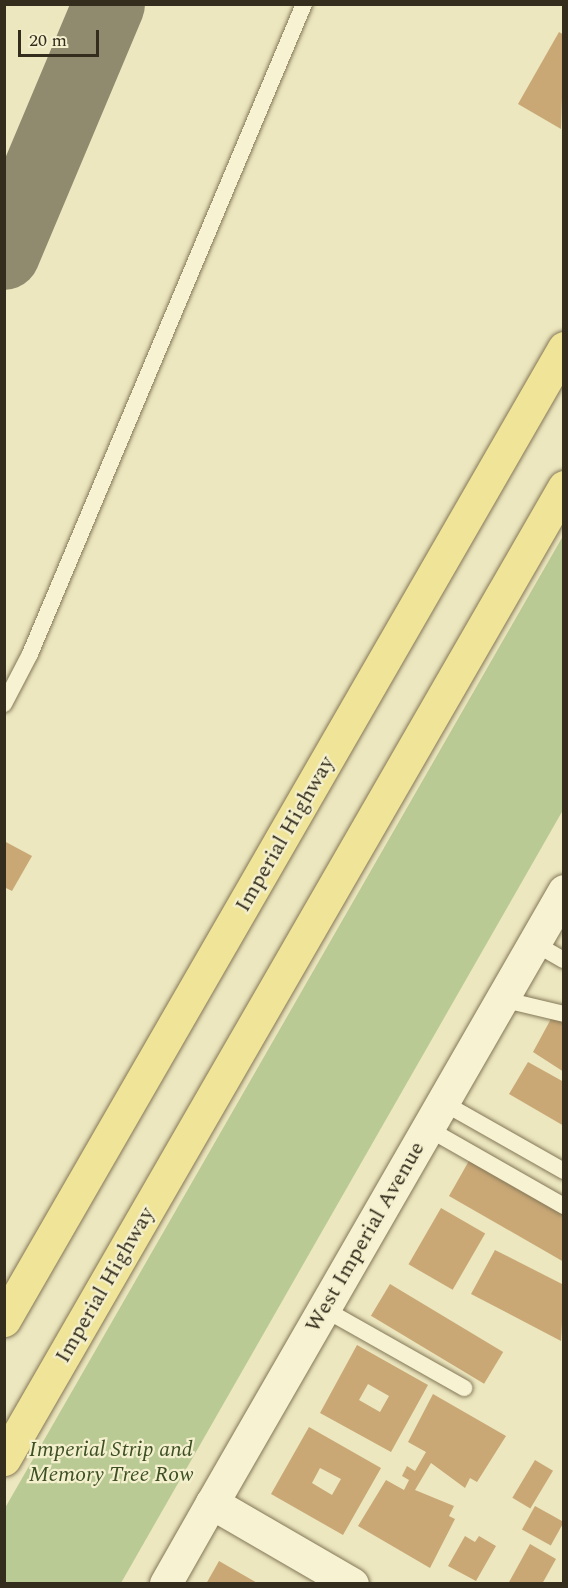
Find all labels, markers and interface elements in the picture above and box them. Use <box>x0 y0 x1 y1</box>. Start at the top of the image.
scale bar <box>21 18 102 56</box>
text: 20 m <box>29 27 67 54</box>
street label: Imperial Highway <box>230 751 340 917</box>
street label: West Imperial Avenue <box>300 1137 430 1337</box>
street label: Imperial Highway <box>50 1202 160 1368</box>
park label: Imperial Strip and Memory Tree Row <box>29 1436 193 1488</box>

